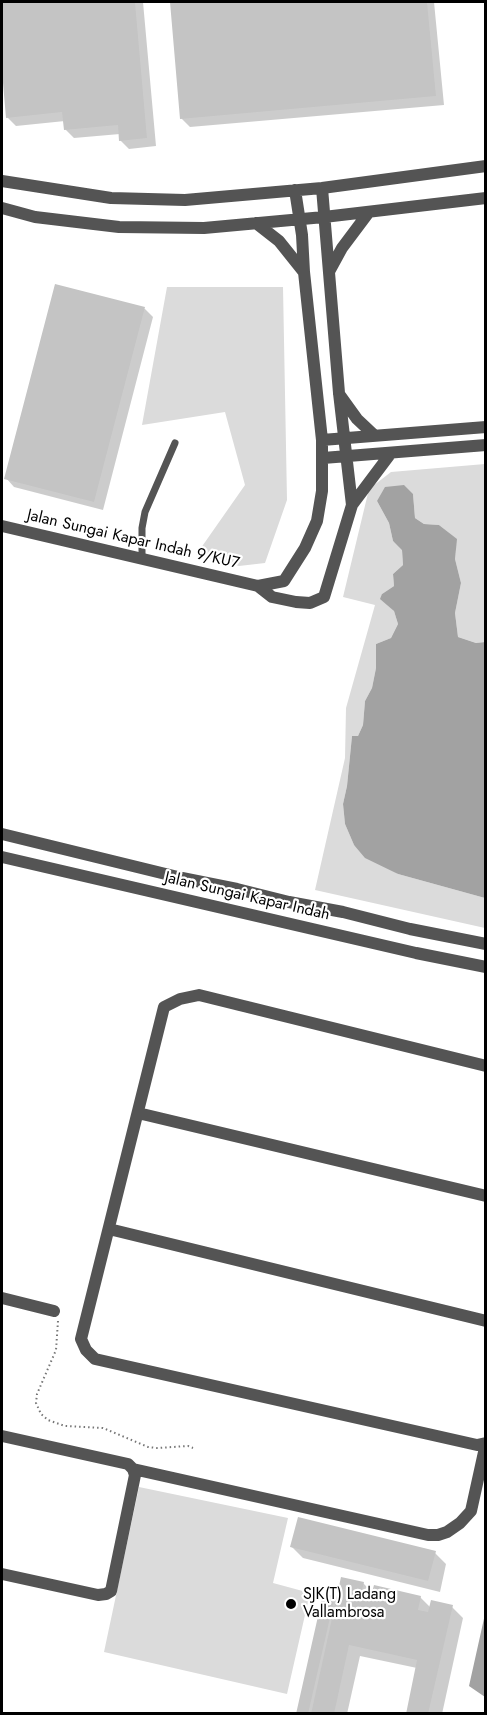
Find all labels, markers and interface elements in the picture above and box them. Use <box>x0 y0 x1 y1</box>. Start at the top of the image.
street label: Jalan Sungai Kapar Indah 9/KU7 <box>25 506 241 574</box>
street label: Jalan Sungai Kapar Indah <box>163 869 331 925</box>
place label: SJK(T) Ladang Vallambrosa <box>303 1585 396 1623</box>
marker: SJK(T) Ladang Vallambrosa <box>284 1597 298 1611</box>

